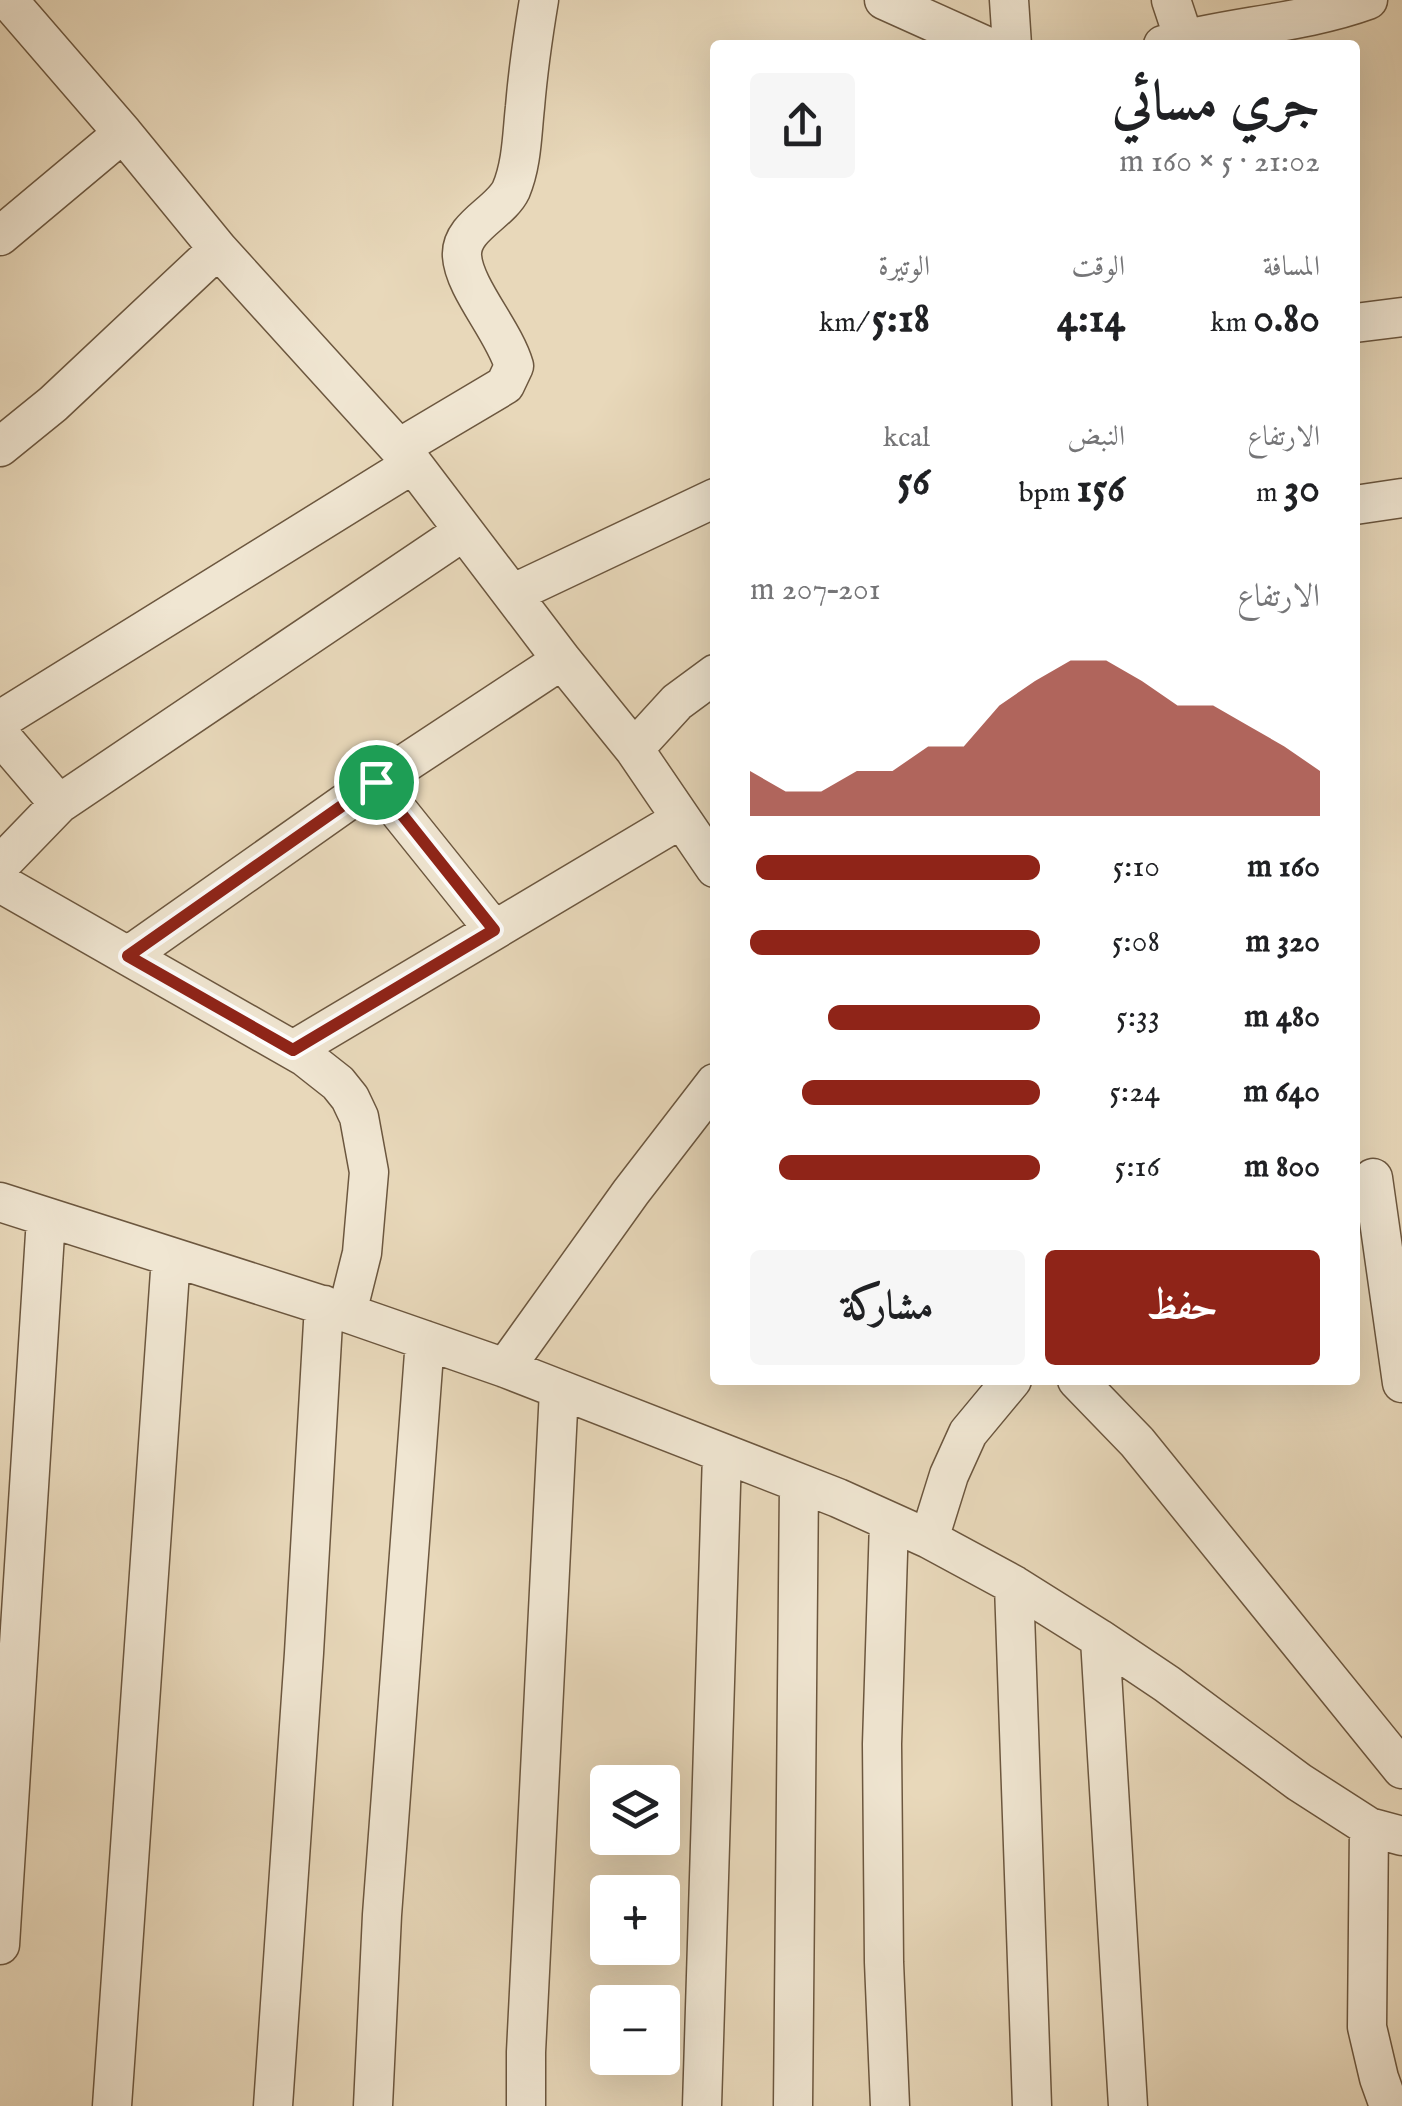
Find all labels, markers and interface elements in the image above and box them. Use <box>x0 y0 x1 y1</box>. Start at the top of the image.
text: جري مسائي <box>1112 69 1320 139</box>
button: share <box>750 73 855 178</box>
text: 21:02 · 5 × 160 m <box>1119 142 1320 183</box>
text: الوتيرة <box>878 250 930 285</box>
text: الوقت <box>1071 250 1125 285</box>
text: المسافة <box>1263 250 1320 285</box>
text: 5:18 <box>872 293 930 346</box>
text: 4:14 <box>1057 293 1125 346</box>
text: 0.80 <box>1253 293 1320 346</box>
text: /km <box>819 306 872 341</box>
text: km <box>1211 306 1253 341</box>
text: النبض <box>1067 420 1125 455</box>
text: الارتفاع <box>1247 420 1320 455</box>
text: kcal <box>883 421 930 456</box>
text: 56 <box>897 456 930 509</box>
text: 156 <box>1077 463 1125 516</box>
text: 30 <box>1284 463 1320 516</box>
text: bpm <box>1019 476 1077 511</box>
text: m <box>1256 476 1284 511</box>
text: 201–207 m <box>750 570 881 611</box>
text: الارتفاع <box>1237 577 1320 618</box>
pin <box>334 740 419 825</box>
icon: arrive <box>349 755 404 810</box>
text: 5:10 <box>1112 847 1160 888</box>
text: 160 m <box>1247 847 1320 888</box>
text: 5:08 <box>1112 922 1160 963</box>
text: 320 m <box>1246 922 1320 963</box>
text: 5:33 <box>1116 997 1160 1038</box>
text: 480 m <box>1244 997 1320 1038</box>
text: 5:24 <box>1109 1072 1160 1113</box>
text: 640 m <box>1243 1072 1320 1113</box>
text: 5:16 <box>1115 1147 1160 1188</box>
text: 800 m <box>1244 1147 1320 1188</box>
button: مشاركة <box>750 1250 1025 1365</box>
button: حفظ <box>1045 1250 1320 1365</box>
map controls <box>590 1765 680 2075</box>
button: layers <box>590 1765 680 1855</box>
button: + <box>590 1875 680 1965</box>
button: − <box>590 1985 680 2075</box>

